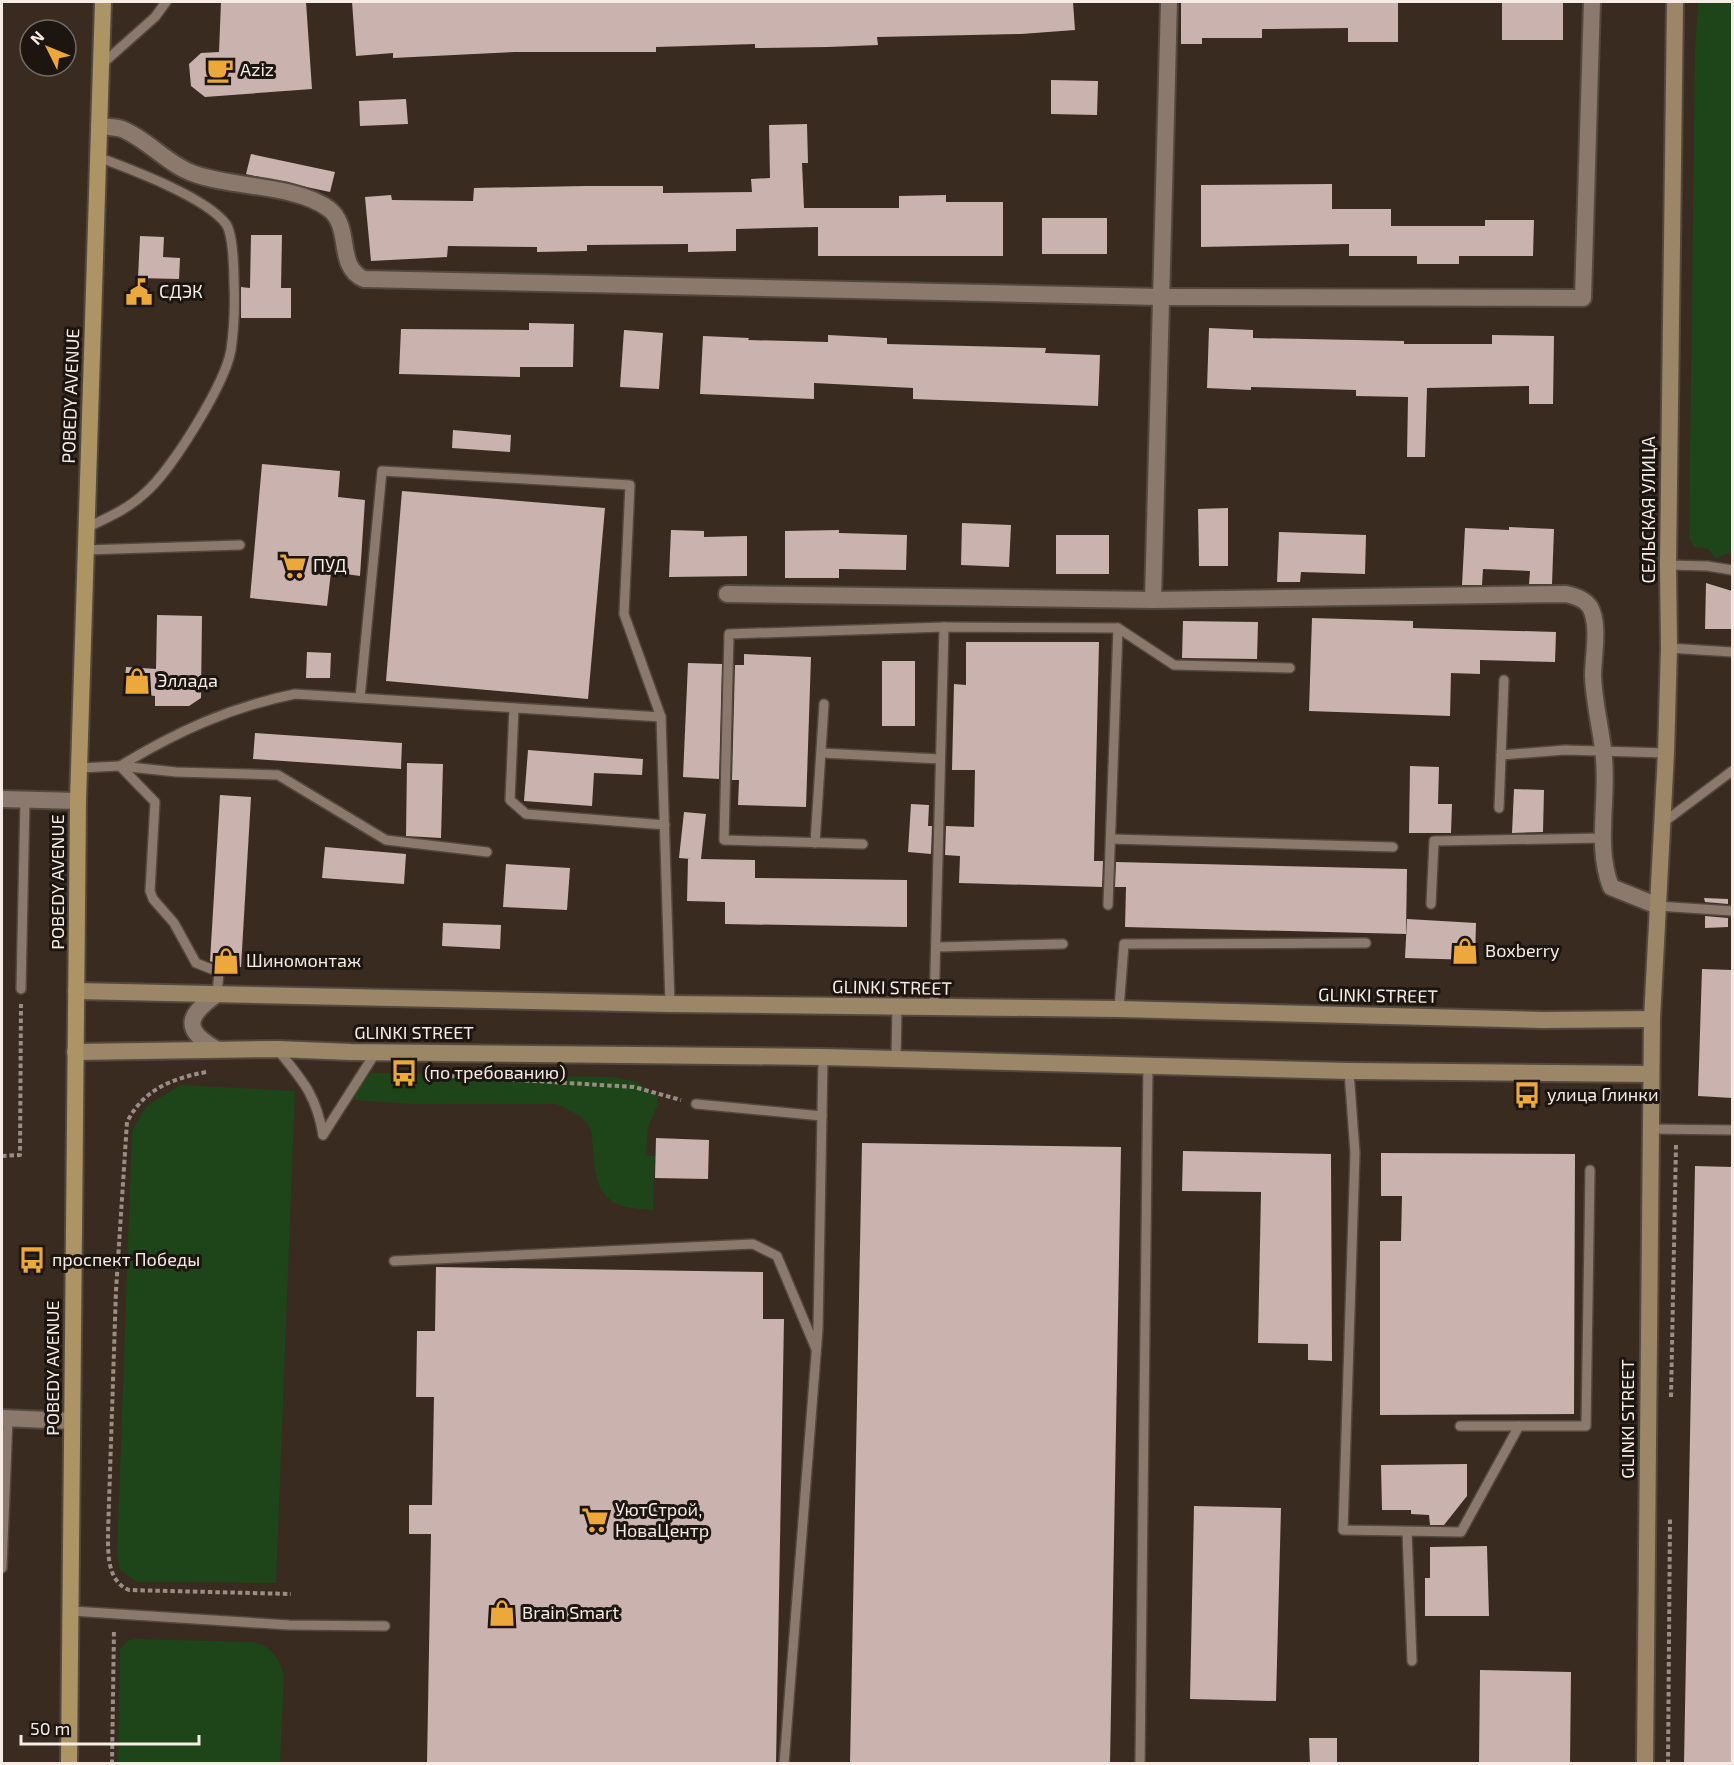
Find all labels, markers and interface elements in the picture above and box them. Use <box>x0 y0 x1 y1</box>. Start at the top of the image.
north arrow <box>18 18 78 78</box>
text: N <box>26 27 48 48</box>
cafe icon: Aziz <box>205 55 235 85</box>
place label: Aziz <box>240 58 274 80</box>
public building icon: СДЭК <box>124 277 154 307</box>
place label: СДЭК <box>159 280 203 302</box>
street label: POBEDY AVENUE <box>57 328 83 464</box>
street label: СЕЛЬСКАЯ УЛИЦА <box>1637 436 1659 584</box>
supermarket icon: ПУД <box>278 551 308 581</box>
place label: ПУД <box>313 554 347 576</box>
shop icon: Эллада <box>122 666 152 696</box>
place label: Эллада <box>157 669 218 691</box>
street label: POBEDY AVENUE <box>46 814 68 950</box>
shop icon: Boxberry <box>1450 936 1480 966</box>
place label: Boxberry <box>1485 939 1560 961</box>
shop icon: Шиномонтаж <box>211 946 241 976</box>
place label: Шиномонтаж <box>246 949 361 971</box>
street label: GLINKI STREET <box>832 975 953 999</box>
street label: GLINKI STREET <box>1318 983 1439 1007</box>
street label: GLINKI STREET <box>354 1021 474 1043</box>
bus stop icon: (по требованию) <box>389 1058 419 1088</box>
place label: (по требованию) <box>424 1061 566 1083</box>
bus stop icon: улица Глинки <box>1512 1080 1542 1110</box>
place label: улица Глинки <box>1547 1083 1658 1105</box>
bus stop icon: проспект Победы <box>17 1245 47 1275</box>
place label: проспект Победы <box>52 1248 200 1270</box>
street label: POBEDY AVENUE <box>41 1300 63 1436</box>
street label: GLINKI STREET <box>1616 1359 1638 1479</box>
place label: УютСтрой, НоваЦентр <box>615 1498 709 1541</box>
supermarket icon: УютСтрой, НоваЦентр <box>580 1505 610 1535</box>
shop icon: Brain Smart <box>487 1598 517 1628</box>
place label: Brain Smart <box>522 1601 619 1623</box>
scale bar <box>21 1708 200 1746</box>
text: 50 m <box>30 1717 70 1739</box>

